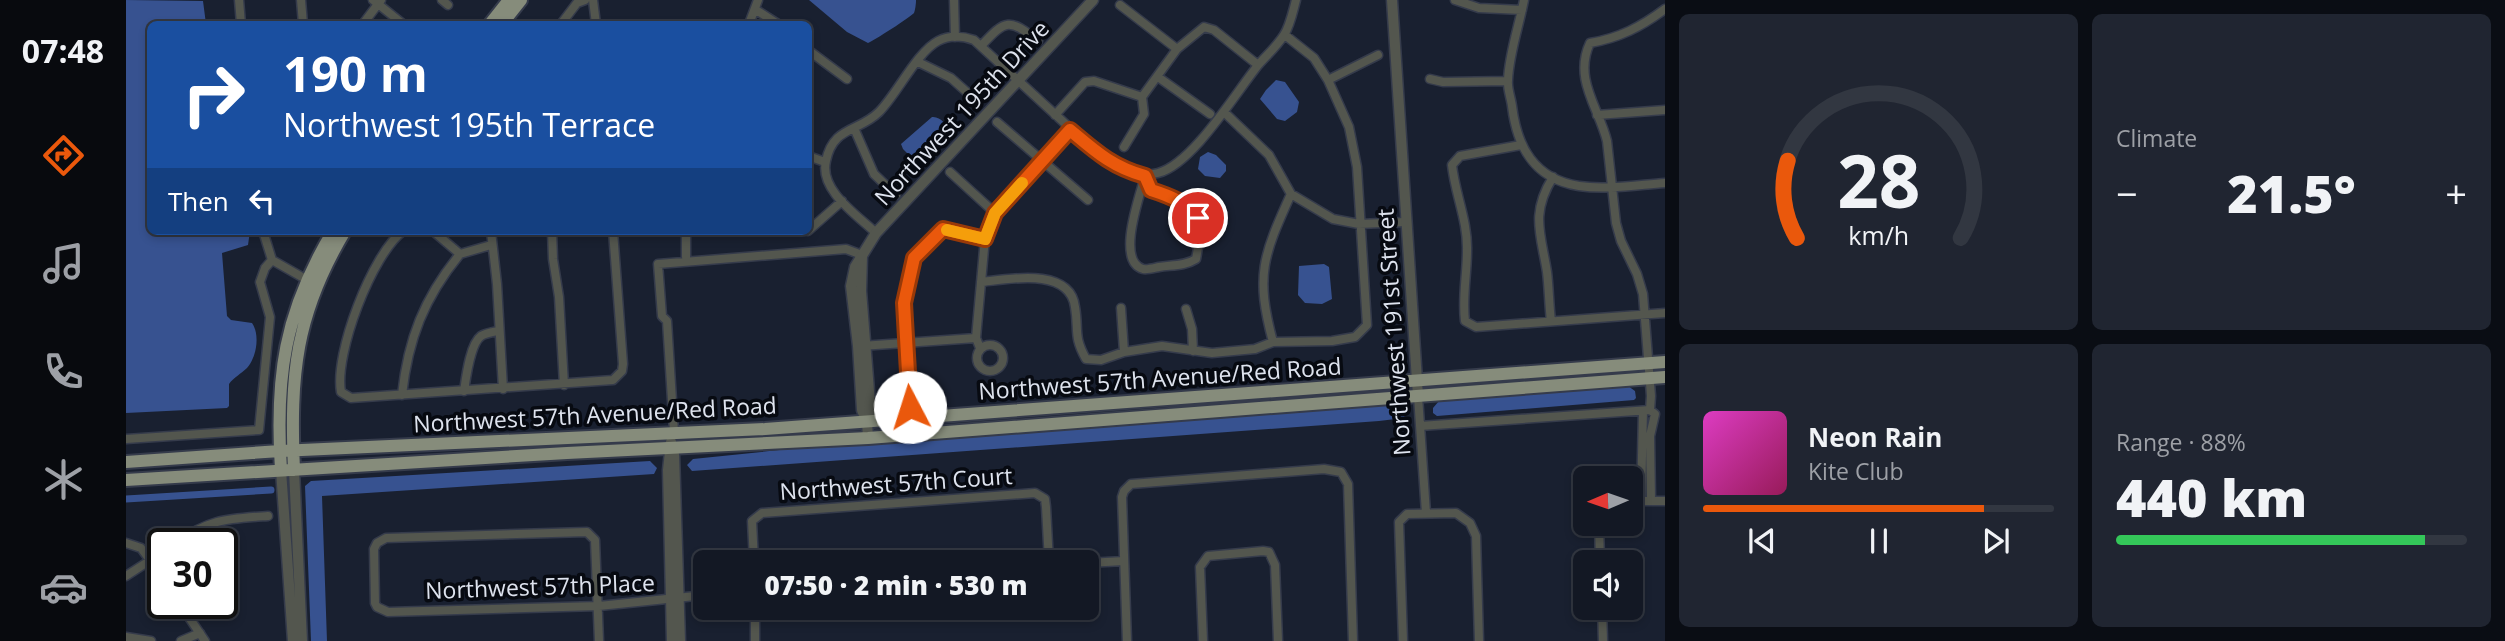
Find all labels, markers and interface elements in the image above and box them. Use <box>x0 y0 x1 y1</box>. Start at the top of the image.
street label: Northwest 195th Drive <box>867 13 1056 212</box>
text: 07:48 <box>22 29 104 72</box>
text: 190 m <box>283 40 428 106</box>
icon: right <box>168 49 259 140</box>
text: Northwest 195th Terrace <box>283 103 655 146</box>
text: Climate <box>2116 122 2197 154</box>
text: 28 <box>1837 130 1920 229</box>
icon: directions <box>39 131 88 180</box>
text: 21.5° <box>2227 157 2356 228</box>
text: − <box>2116 167 2138 219</box>
text: + <box>2445 167 2467 219</box>
icon: left <box>243 182 281 220</box>
text: Then <box>168 183 229 219</box>
pin <box>1168 188 1228 248</box>
icon: arrive <box>1179 199 1217 237</box>
street label: Northwest 191st Street <box>1368 207 1418 457</box>
text: km/h <box>1848 218 1909 252</box>
icon: music <box>39 239 88 288</box>
icon: phone <box>39 347 88 396</box>
street label: Northwest 57th Avenue/Red Road <box>977 349 1343 407</box>
position arrow <box>873 370 947 444</box>
street label: Northwest 57th Avenue/Red Road <box>412 389 777 440</box>
text: Neon Rain <box>1808 419 1942 455</box>
text: Range · 88% <box>2116 426 2246 458</box>
icon: climate <box>39 455 88 504</box>
text: Kite Club <box>1808 455 1903 487</box>
street label: Northwest 57th Court <box>778 459 1013 507</box>
text: 440 km <box>2116 461 2307 532</box>
north arrow <box>1573 466 1643 536</box>
map controls <box>1573 466 1643 620</box>
icon: previous <box>1743 522 1781 560</box>
icon: pause <box>1860 522 1898 560</box>
icon: next <box>1977 522 2015 560</box>
speed limit sign: 30 <box>147 528 238 619</box>
button: sound <box>1573 550 1643 620</box>
icon: car <box>39 563 88 612</box>
street label: Northwest 57th Place <box>425 566 655 606</box>
text: 07:50 · 2 min · 530 m <box>765 567 1027 603</box>

